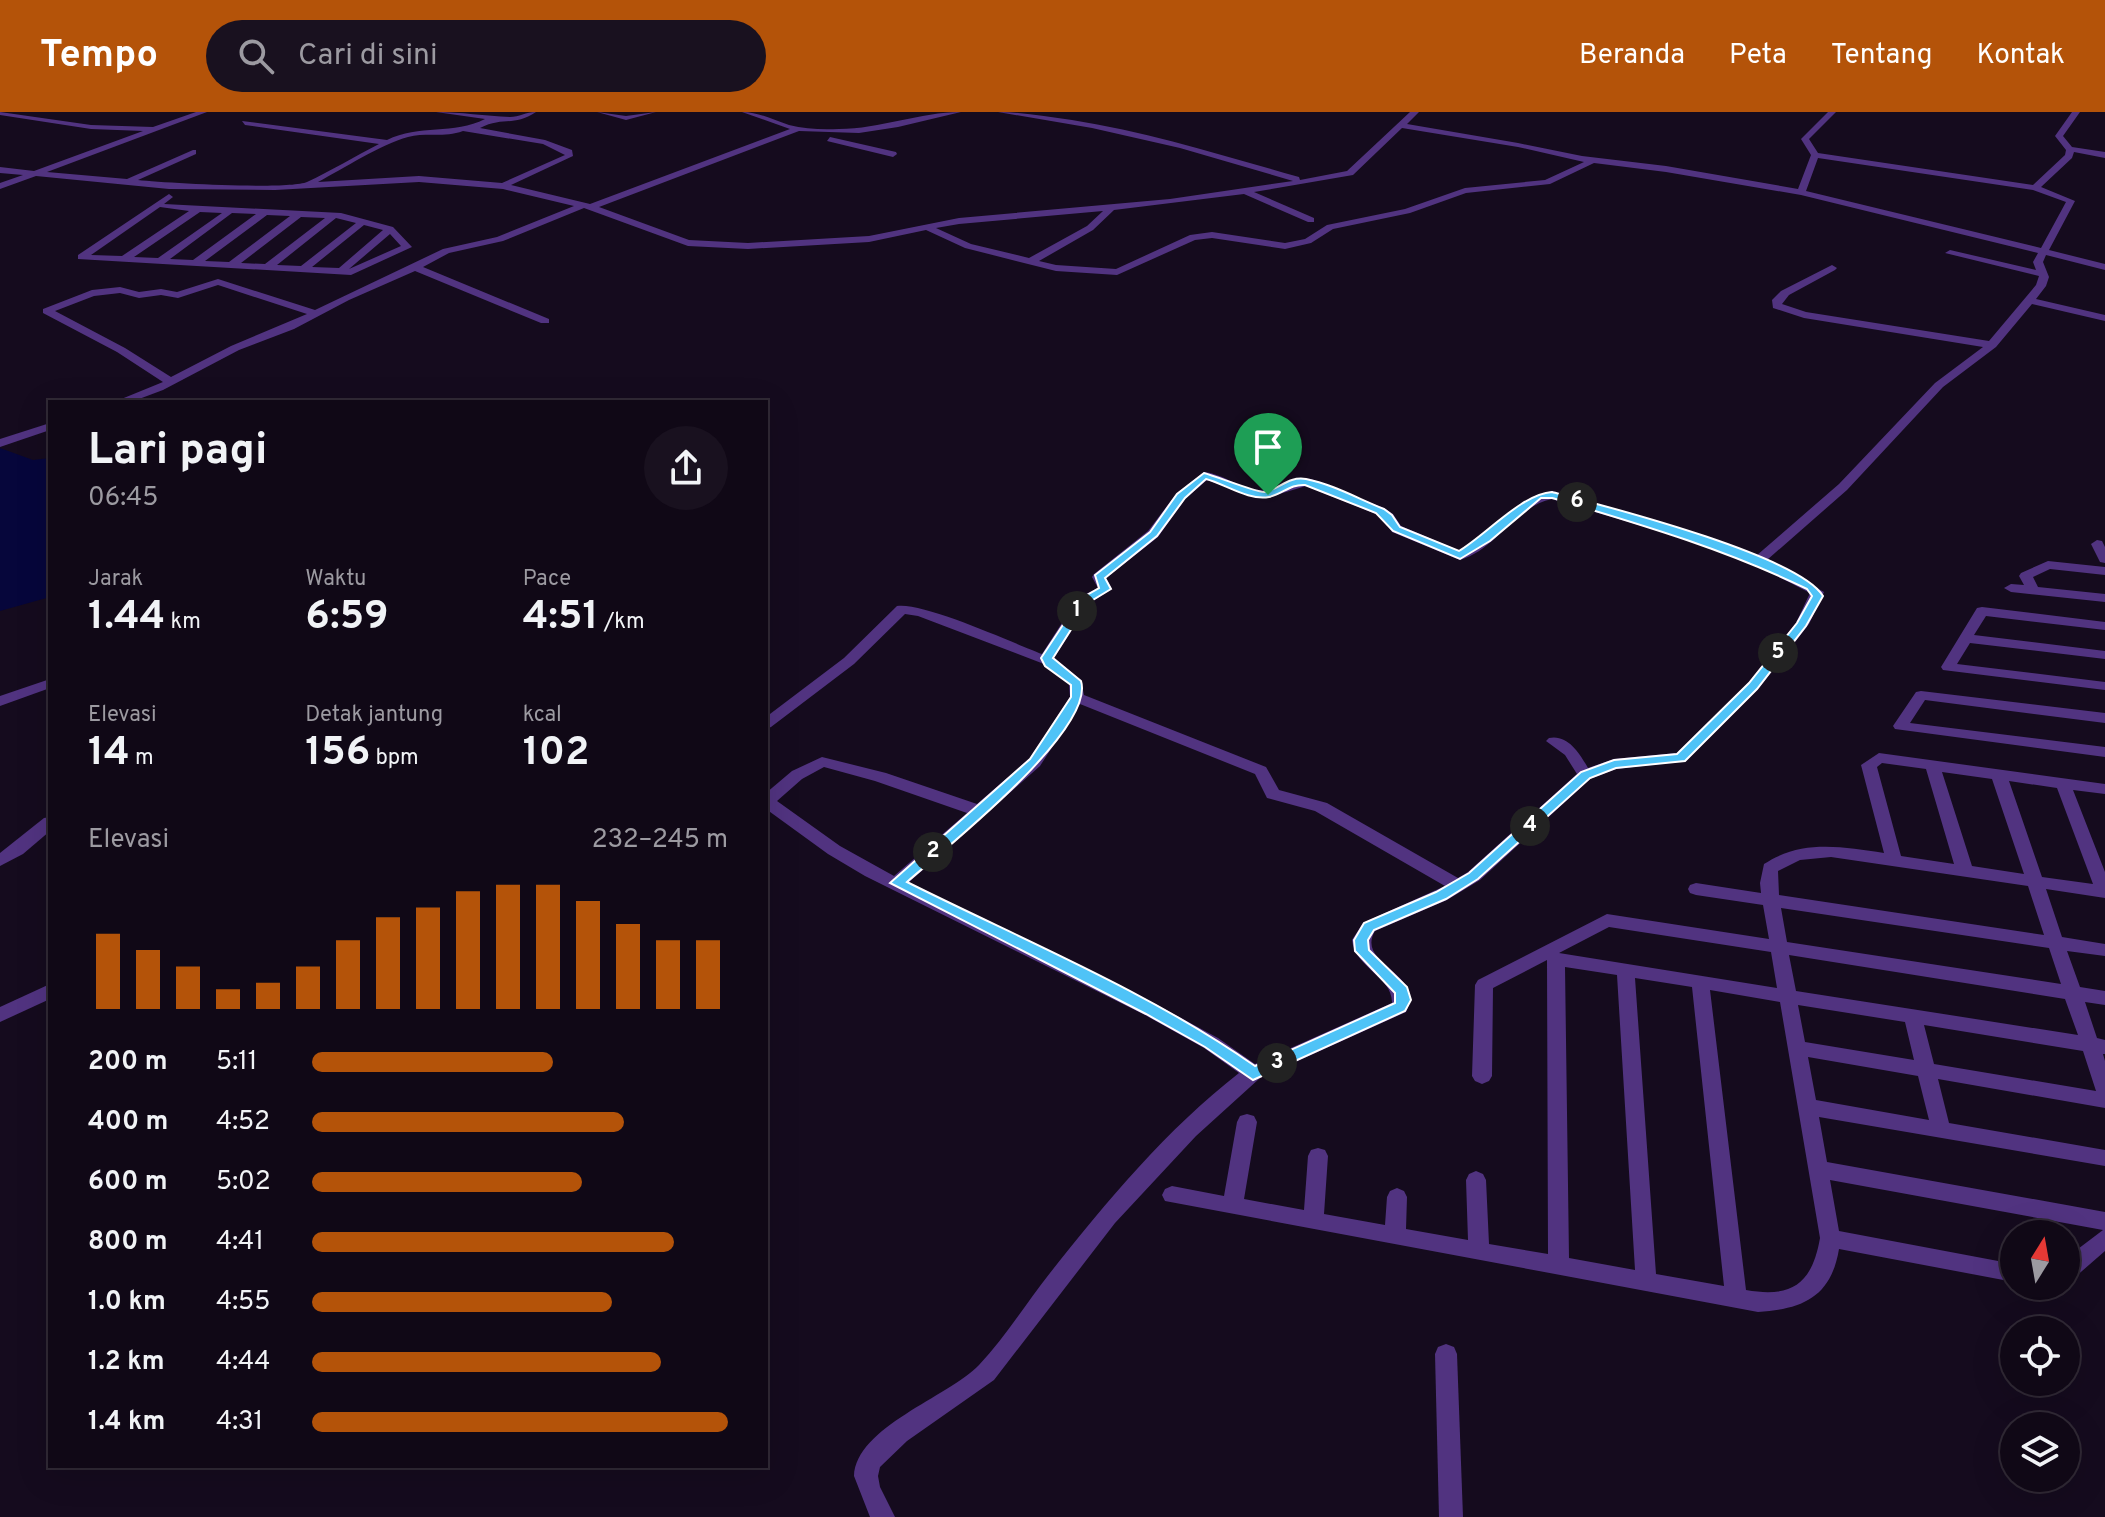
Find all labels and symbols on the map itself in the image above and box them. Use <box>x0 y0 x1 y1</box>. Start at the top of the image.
pin <box>1234 413 1302 495</box>
pin: 6 <box>1557 482 1597 522</box>
pin: 1 <box>1057 591 1097 631</box>
pin: 5 <box>1758 633 1798 673</box>
pin: 4 <box>1510 806 1550 846</box>
pin: 2 <box>913 832 953 872</box>
pin: 3 <box>1257 1043 1297 1083</box>
north arrow <box>2000 1220 2080 1300</box>

